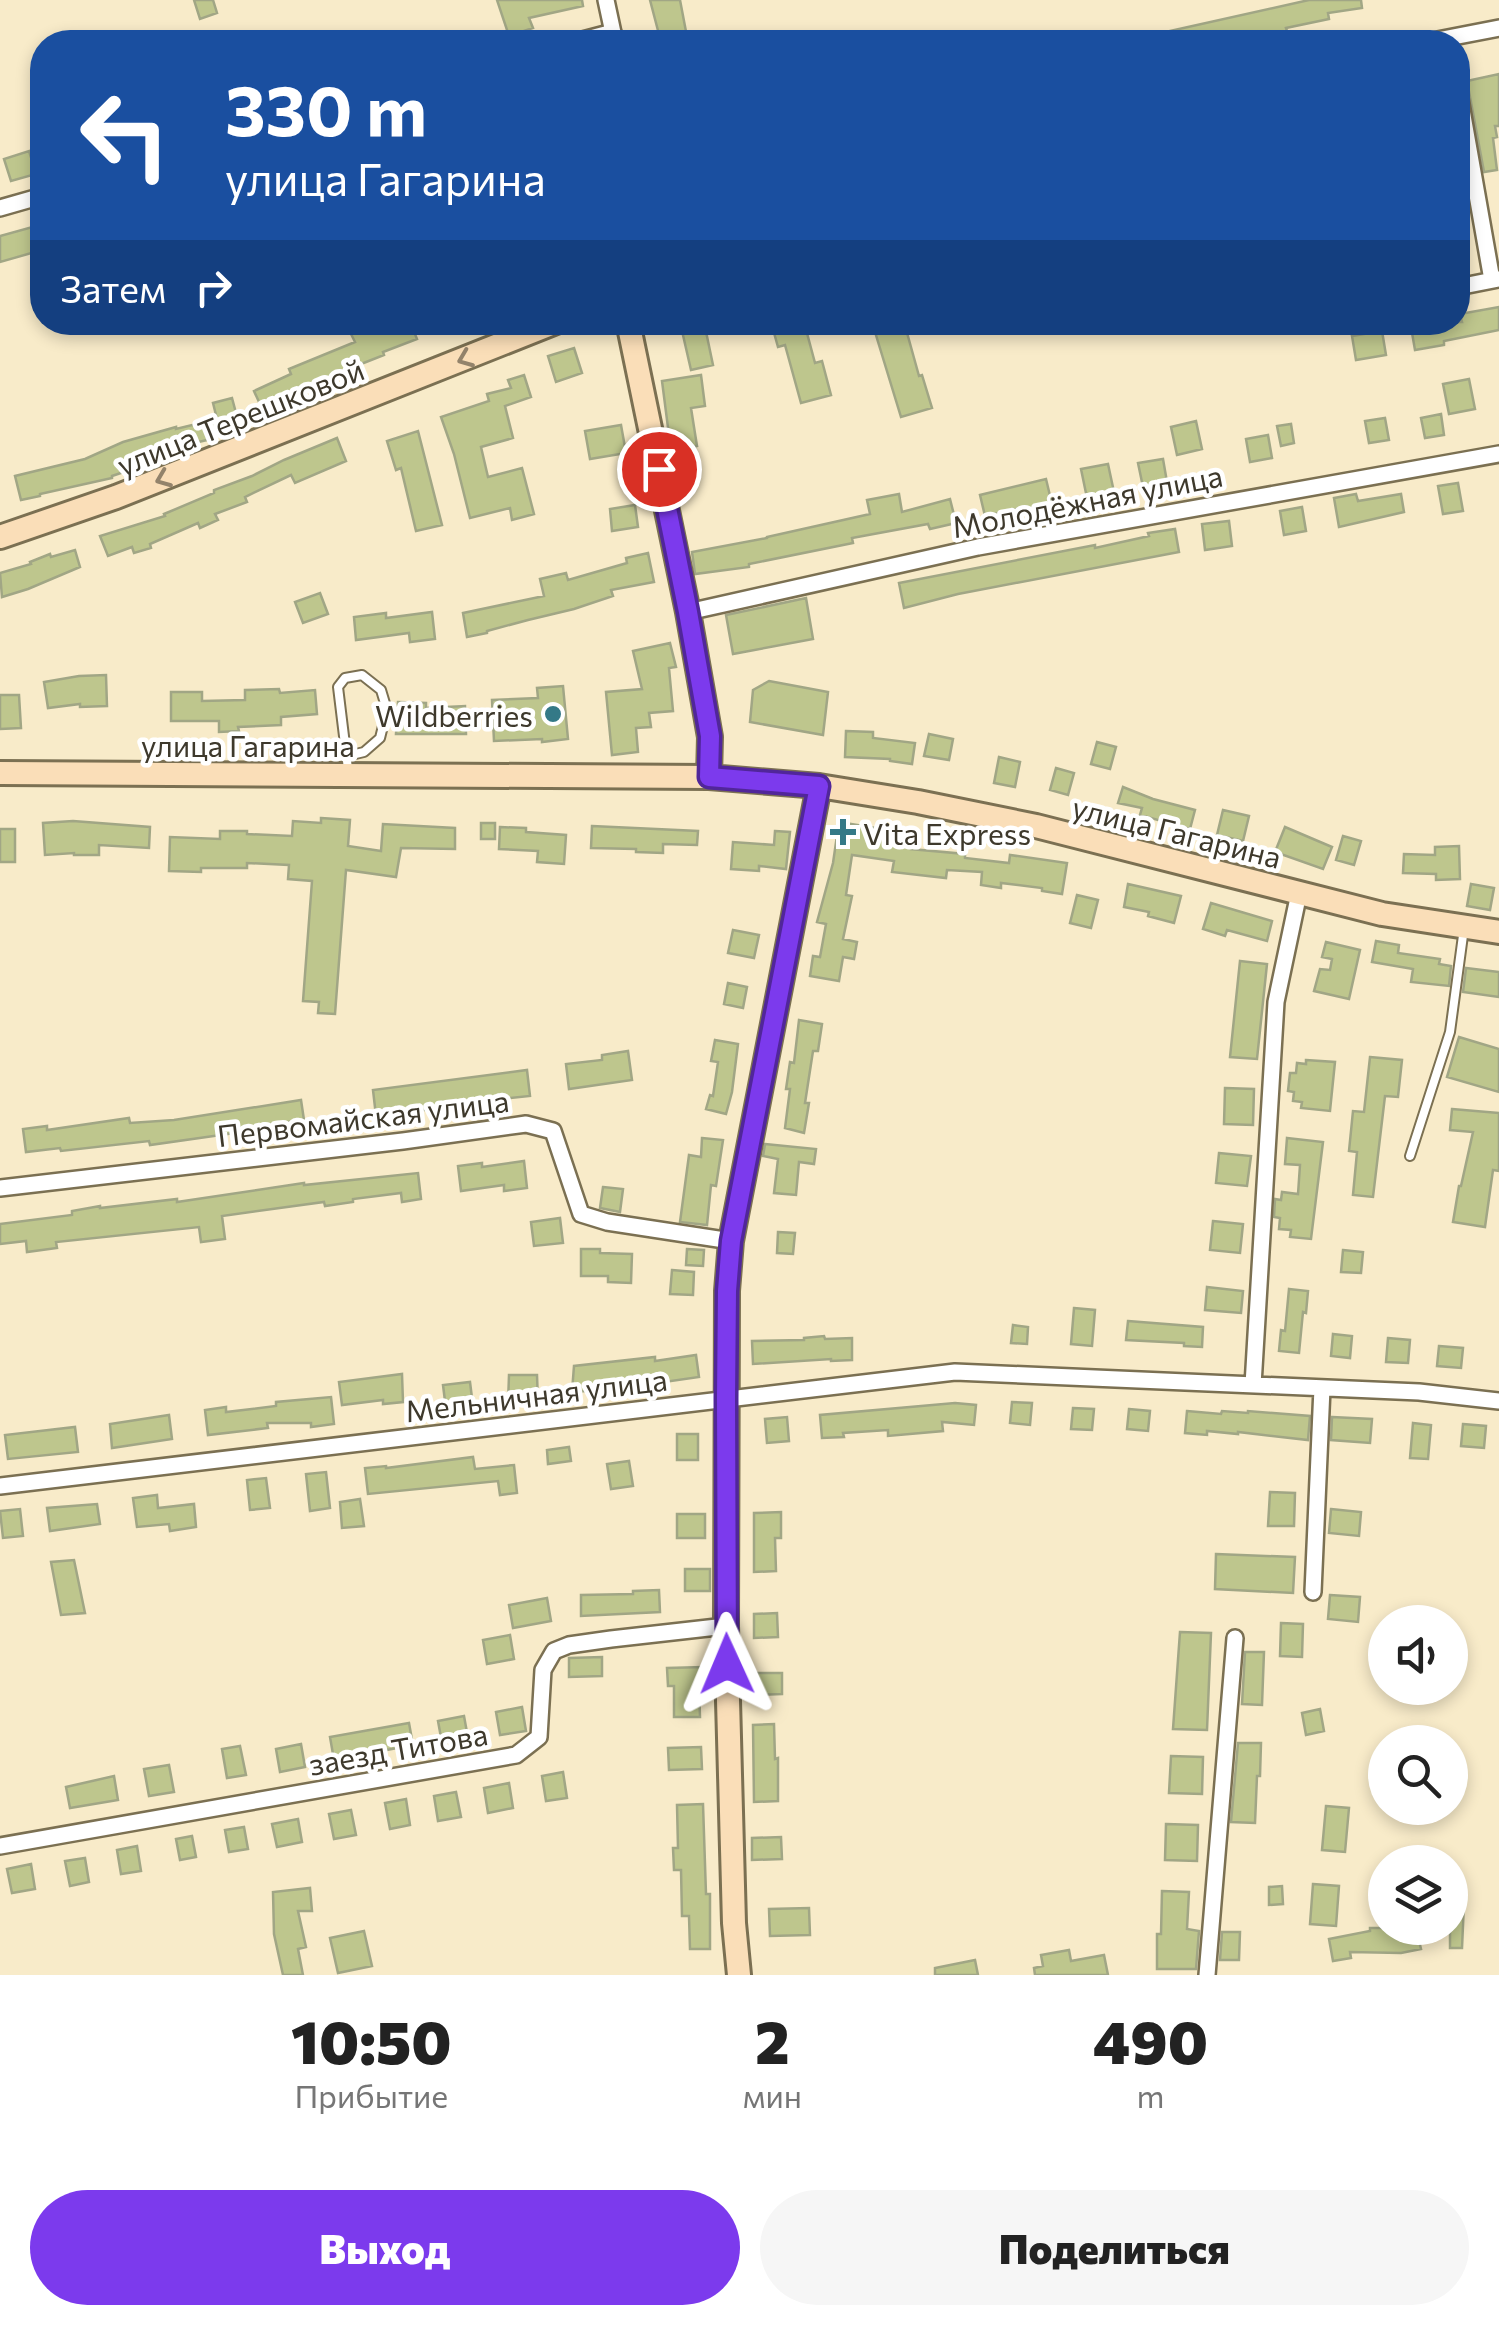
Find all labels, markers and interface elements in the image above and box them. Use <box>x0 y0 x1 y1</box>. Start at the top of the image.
text: 330 m <box>225 65 427 150</box>
icon: left <box>60 70 190 200</box>
text: улица Гагарина <box>225 150 546 205</box>
icon: right <box>186 260 241 315</box>
text: Затем <box>60 264 166 311</box>
one-way arrow <box>458 347 475 367</box>
street label: улица Терешковой <box>111 350 369 482</box>
pin <box>617 427 702 512</box>
icon: arrive <box>632 442 687 497</box>
street label: Молодёжная улица <box>949 456 1225 544</box>
one-way arrow <box>156 467 173 487</box>
place label: Wildberries <box>375 696 533 733</box>
marker: Wildberries <box>542 703 564 725</box>
street label: улица Гагарина <box>141 726 355 763</box>
street label: улица Гагарина <box>1069 787 1285 875</box>
place label: Vita Express <box>863 814 1031 851</box>
marker: Vita Express <box>832 821 854 843</box>
street label: Первомайская улица <box>215 1081 511 1153</box>
street label: Мельничная улица <box>403 1360 669 1428</box>
map controls <box>1368 1605 1468 1945</box>
button: sound <box>1368 1605 1468 1705</box>
position arrow <box>675 1612 779 1716</box>
street label: заезд Титова <box>306 1714 490 1782</box>
button: search <box>1368 1725 1468 1825</box>
button: layers <box>1368 1845 1468 1945</box>
text: 10:50 <box>291 2003 452 2076</box>
text: 2 <box>755 2003 790 2076</box>
text: 490 <box>1093 2003 1208 2076</box>
text: Прибытие <box>294 2075 448 2115</box>
text: мин <box>743 2075 802 2115</box>
text: m <box>1137 2075 1164 2115</box>
button: Выход <box>30 2190 740 2305</box>
button: Поделиться <box>760 2190 1469 2305</box>

